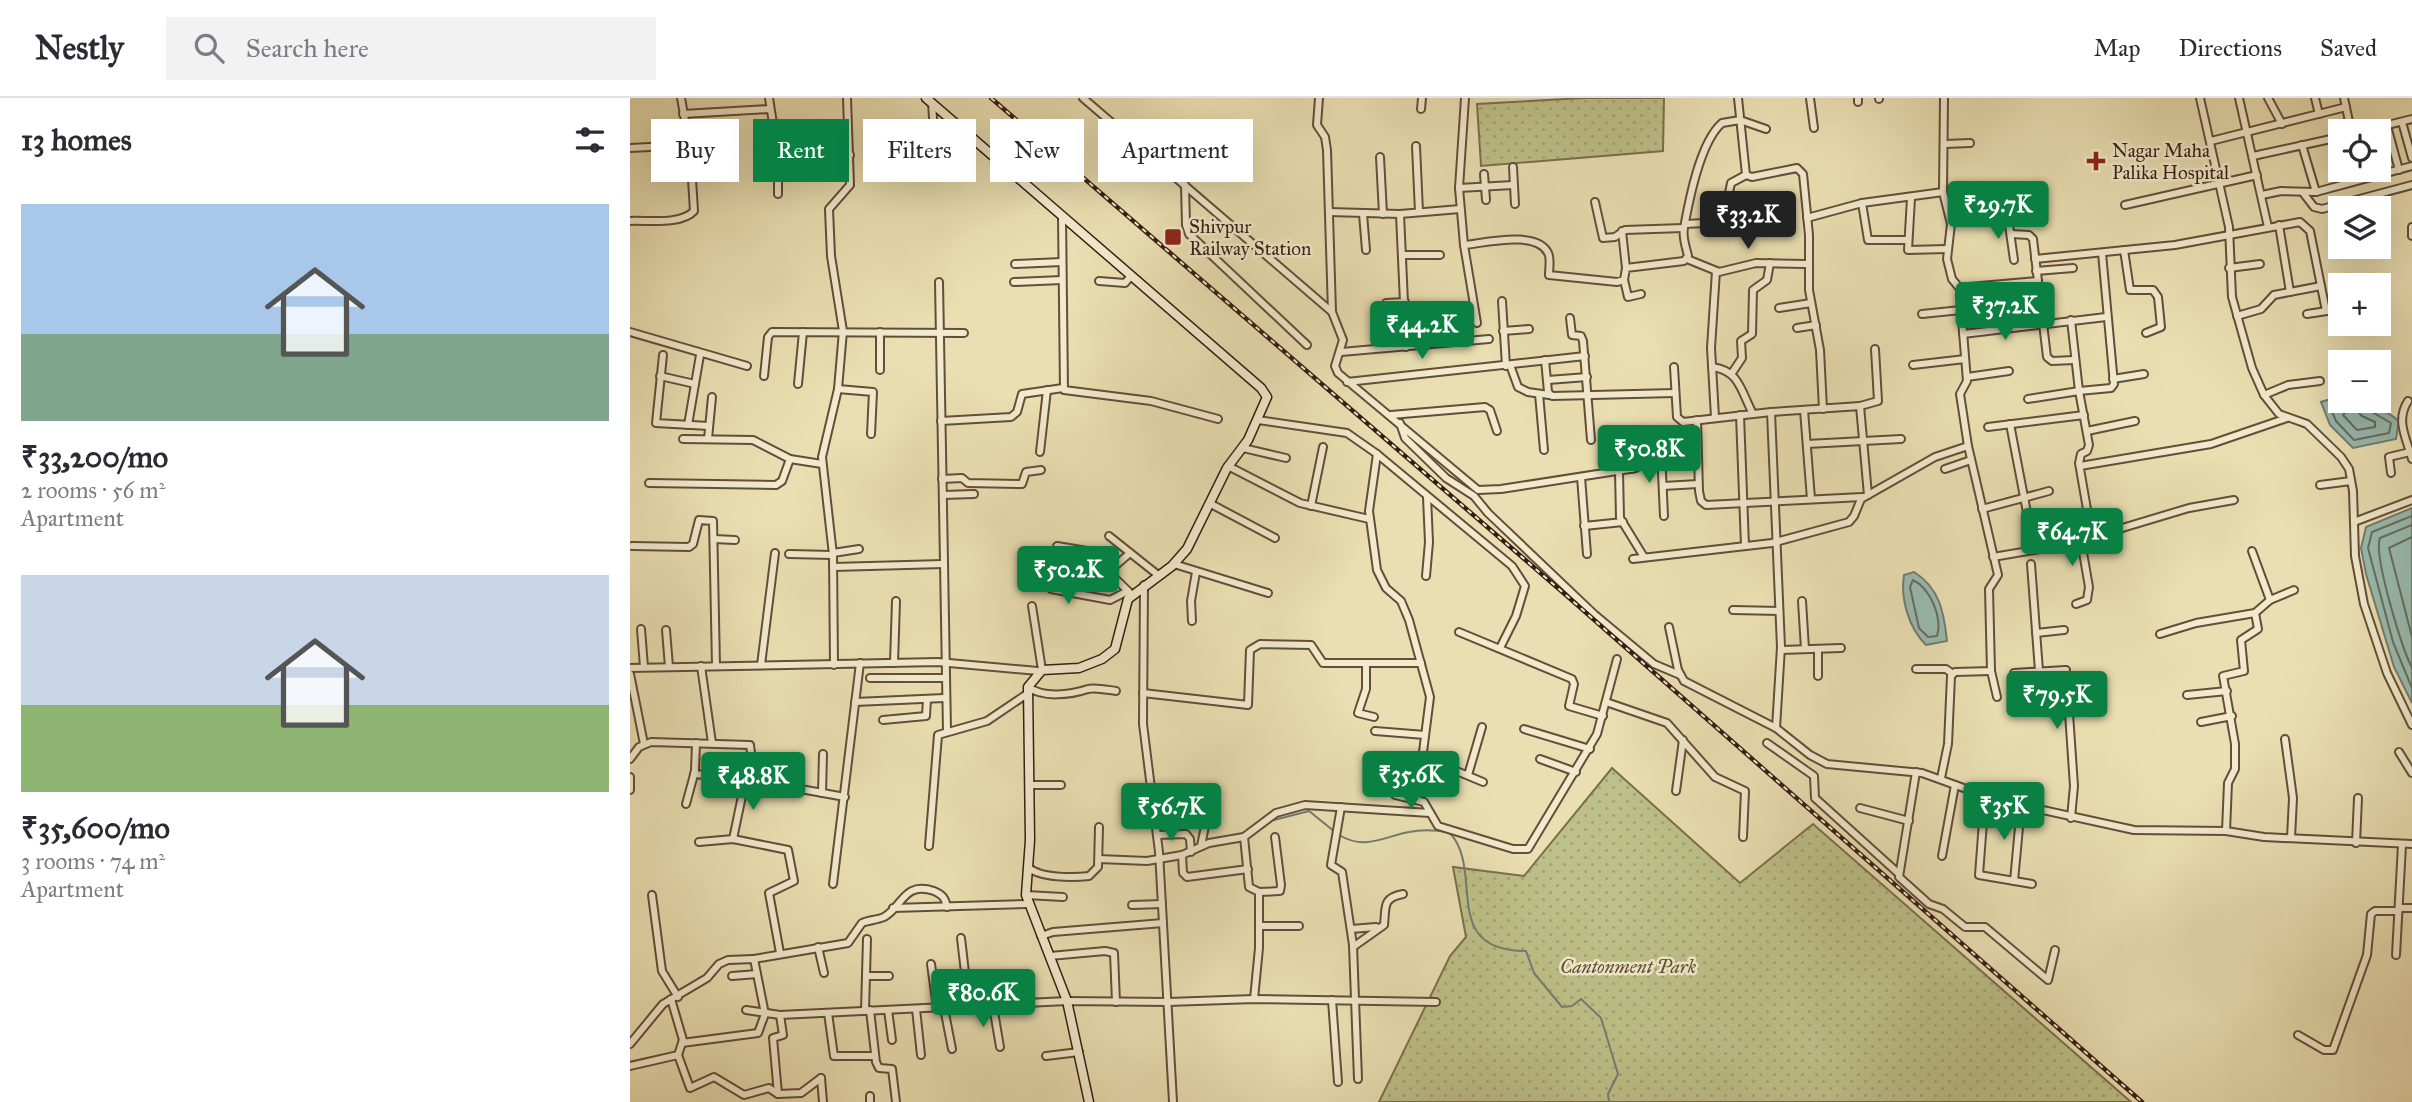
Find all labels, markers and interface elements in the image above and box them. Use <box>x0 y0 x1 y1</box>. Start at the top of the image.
search box <box>166 17 656 80</box>
text: Nestly <box>35 28 124 68</box>
icon: search <box>190 29 228 67</box>
text: Search here <box>246 32 369 64</box>
text: Map <box>2094 33 2141 63</box>
text: Directions <box>2179 33 2282 63</box>
text: Saved <box>2320 33 2377 63</box>
chip: Buy <box>651 119 739 182</box>
chip: Rent <box>753 119 849 182</box>
chip: Filters <box>863 119 976 182</box>
chip: New <box>990 119 1084 182</box>
chip: Apartment <box>1098 119 1253 182</box>
map controls <box>2328 119 2391 413</box>
button: locate <box>2328 119 2391 182</box>
icon: filters <box>571 121 609 159</box>
text: 13 homes <box>21 122 132 158</box>
place label: Nagar Maha Palika Hospital <box>2112 139 2230 184</box>
marker: Nagar Maha Palika Hospital <box>2086 151 2106 171</box>
pin: ₹29.7K <box>1941 181 2055 241</box>
text: ₹29.7K <box>1964 190 2032 218</box>
pin: ₹33.2K <box>1691 192 1805 251</box>
button: layers <box>2328 196 2391 259</box>
text: ₹33.2K <box>1716 200 1780 228</box>
place label: Shivpur Railway Station <box>1189 215 1311 260</box>
marker: Shivpur Railway Station <box>1163 227 1183 247</box>
icon: home <box>252 249 378 375</box>
button: + <box>2328 273 2391 336</box>
pin: ₹37.2K <box>1948 282 2062 342</box>
text: ₹37.2K <box>1972 291 2038 319</box>
pin: ₹44.2K <box>1365 302 1479 361</box>
text: ₹44.2K <box>1386 310 1458 338</box>
button: − <box>2328 350 2391 413</box>
pin: ₹50.8K <box>1592 426 1706 485</box>
text: ₹50.8K <box>1614 434 1684 462</box>
text: ₹33,200/mo <box>21 439 168 475</box>
text: 2 rooms · 56 m² <box>21 476 165 504</box>
text: Apartment <box>21 504 124 532</box>
pin: ₹64.7K <box>2015 508 2129 568</box>
text: ₹64.7K <box>2037 517 2107 545</box>
pin: ₹50.2K <box>1011 546 1125 606</box>
text: ₹50.2K <box>1033 555 1103 583</box>
icon: home <box>252 620 378 746</box>
pin: ₹79.5K <box>2000 672 2114 731</box>
text: ₹79.5K <box>2022 680 2092 708</box>
pin: ₹48.8K <box>696 752 810 812</box>
pin: ₹35.6K <box>1354 752 1468 811</box>
text: ₹35.6K <box>1378 760 1444 788</box>
text: ₹48.8K <box>717 761 789 789</box>
pin: ₹35K <box>1963 782 2045 842</box>
pin: ₹56.7K <box>1114 784 1228 843</box>
text: ₹35K <box>1979 791 2029 819</box>
text: ₹56.7K <box>1137 792 1205 820</box>
text: ₹35,600/mo <box>21 810 170 846</box>
text: 3 rooms · 74 m² <box>21 847 165 875</box>
text: Apartment <box>21 875 124 903</box>
park label: Cantonment Park <box>1560 955 1697 978</box>
pin: ₹80.6K <box>926 970 1040 1029</box>
text: ₹80.6K <box>947 978 1019 1006</box>

